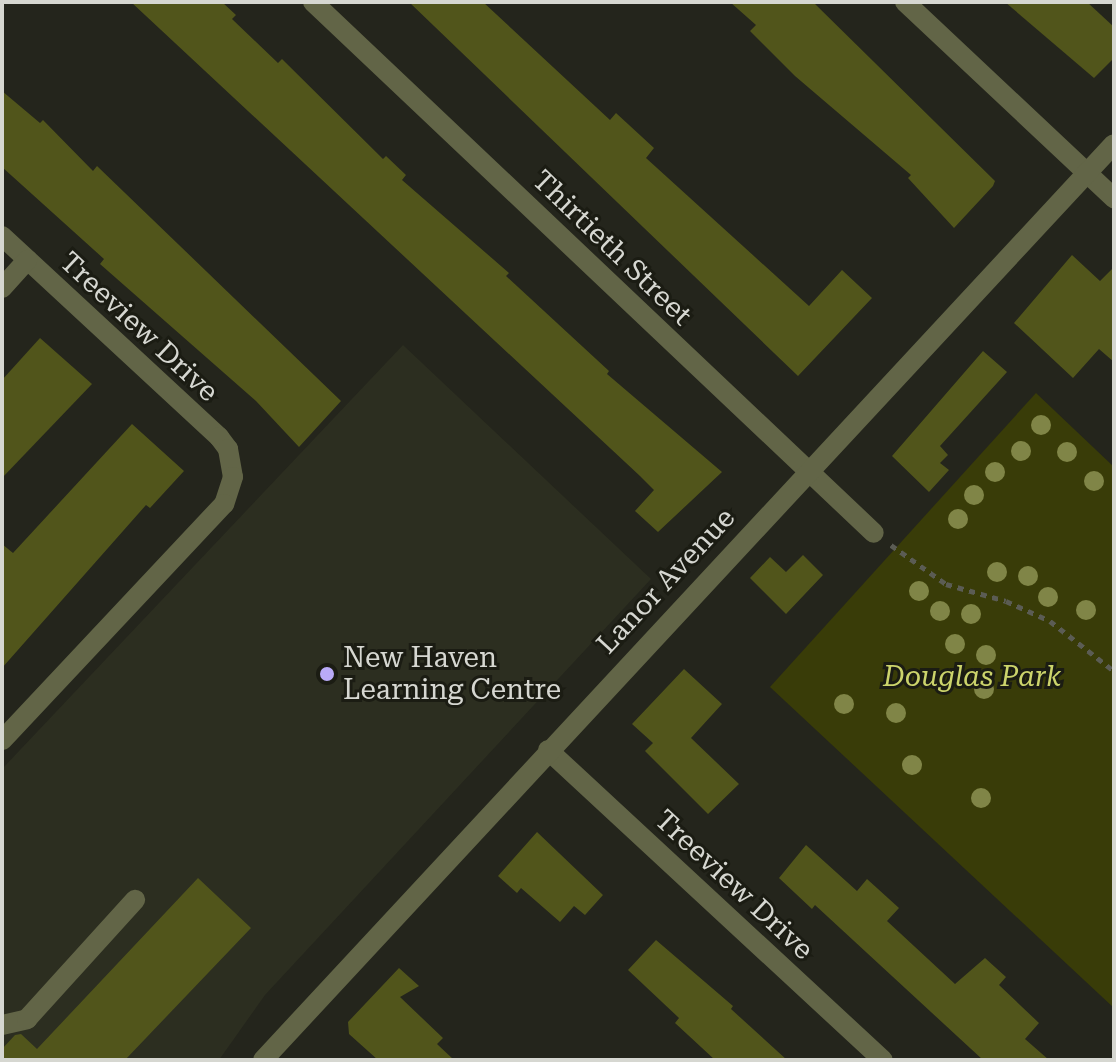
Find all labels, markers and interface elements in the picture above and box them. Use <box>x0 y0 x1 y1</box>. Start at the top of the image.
street label: Thirtieth Street <box>525 164 699 332</box>
street label: Treeview Drive <box>53 245 225 409</box>
street label: Lanor Avenue <box>590 501 742 661</box>
place label: New Haven Learning Centre <box>343 641 561 707</box>
park label: Douglas Park <box>883 660 1061 694</box>
marker: New Haven Learning Centre <box>318 665 336 683</box>
street label: Treeview Drive <box>648 803 820 967</box>

